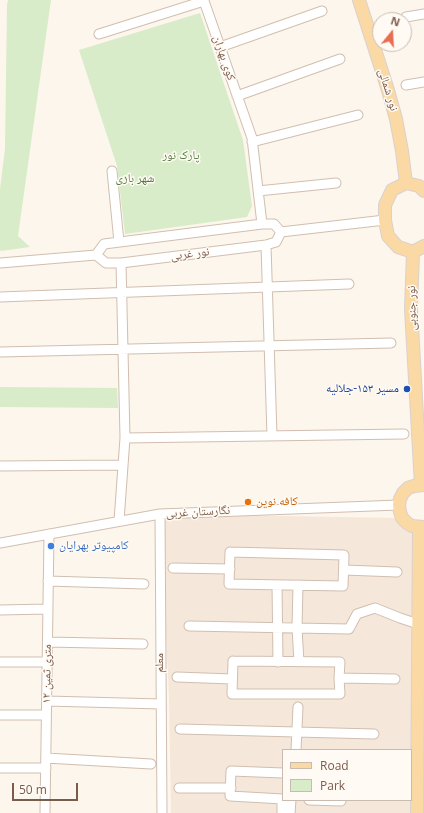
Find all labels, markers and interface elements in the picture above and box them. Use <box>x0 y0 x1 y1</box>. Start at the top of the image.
north arrow <box>372 12 412 52</box>
text: N <box>389 13 402 30</box>
street label: کوی بهاران <box>210 34 238 82</box>
street label: نور شمالی <box>375 67 401 113</box>
park label: پارک نور <box>162 149 200 163</box>
park label: شهر بازی <box>116 172 154 186</box>
street label: نور غربی <box>170 244 210 264</box>
street label: نور جنوبی <box>404 285 420 331</box>
place label: مسیر ۱۵۳-جلالیه <box>326 382 399 396</box>
marker: مسیر ۱۵۳-جلالیه <box>402 384 412 394</box>
place label: کافه نوین <box>256 495 298 509</box>
marker: کافه نوین <box>243 497 253 507</box>
street label: نگارستان غربی <box>166 503 230 521</box>
place label: کامپیوتر بهرایان <box>59 539 129 553</box>
marker: کامپیوتر بهرایان <box>46 541 56 551</box>
street label: ۱۲ متری ثمین <box>39 644 55 704</box>
street label: معلم <box>153 653 167 673</box>
legend <box>282 749 412 801</box>
text: Road <box>320 757 349 774</box>
scale bar <box>14 775 80 801</box>
text: Park <box>320 777 345 794</box>
text: 50 m <box>19 781 47 798</box>

